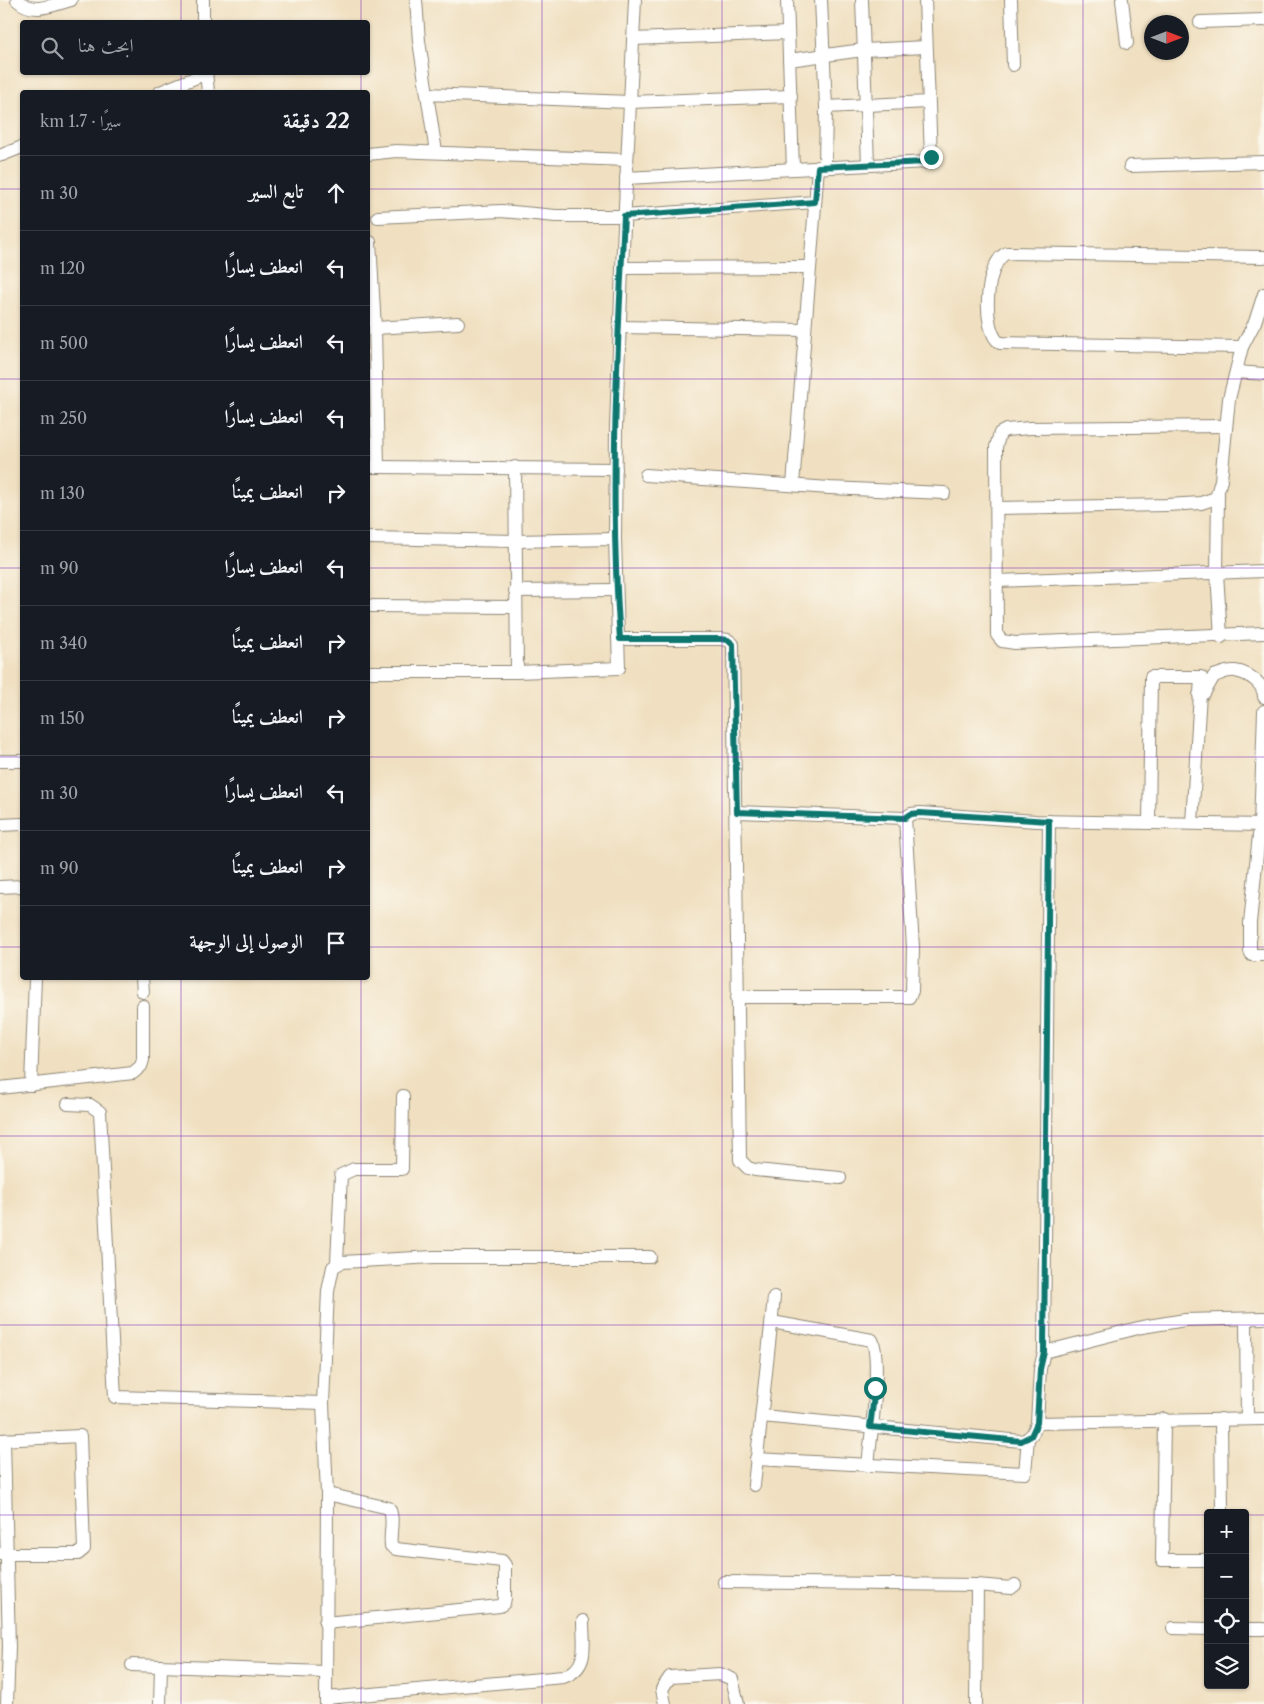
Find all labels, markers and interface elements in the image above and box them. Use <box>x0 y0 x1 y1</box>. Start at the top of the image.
north arrow <box>1144 15 1189 60</box>
search box <box>20 20 370 75</box>
icon: search <box>38 34 66 62</box>
text: ابحث هنا <box>78 34 134 57</box>
text: 22 دقيقة <box>283 108 350 133</box>
text: سيرًا · 1.7 km <box>40 111 121 131</box>
route end <box>920 146 943 169</box>
icon: ahead <box>322 179 350 207</box>
text: تابع السير <box>249 180 303 203</box>
text: 30 m <box>40 183 78 203</box>
icon: left <box>322 254 350 282</box>
text: انعطف يسارًا <box>224 255 303 278</box>
text: 120 m <box>40 258 85 278</box>
icon: left <box>322 329 350 357</box>
text: انعطف يسارًا <box>224 330 303 353</box>
text: 500 m <box>40 333 88 353</box>
icon: left <box>322 404 350 432</box>
text: انعطف يسارًا <box>224 405 303 428</box>
text: 250 m <box>40 408 87 428</box>
icon: right <box>322 479 350 507</box>
text: انعطف يمينًا <box>232 480 303 503</box>
text: 130 m <box>40 483 85 503</box>
icon: left <box>322 554 350 582</box>
text: انعطف يسارًا <box>224 555 303 578</box>
text: 90 m <box>40 558 79 578</box>
icon: right <box>322 629 350 657</box>
text: انعطف يمينًا <box>232 630 303 653</box>
text: 340 m <box>40 633 87 653</box>
icon: right <box>322 704 350 732</box>
text: انعطف يمينًا <box>232 705 303 728</box>
text: 150 m <box>40 708 85 728</box>
icon: left <box>322 779 350 807</box>
text: انعطف يسارًا <box>224 780 303 803</box>
text: 30 m <box>40 783 78 803</box>
icon: right <box>322 854 350 882</box>
text: انعطف يمينًا <box>232 855 303 878</box>
text: 90 m <box>40 858 79 878</box>
icon: arrive <box>322 929 350 957</box>
text: الوصول إلى الوجهة <box>189 930 303 953</box>
route start <box>864 1377 887 1400</box>
map controls <box>1204 1509 1249 1689</box>
button: + <box>1204 1509 1249 1554</box>
button: − <box>1204 1554 1249 1599</box>
button: locate <box>1204 1599 1249 1644</box>
button: layers <box>1204 1644 1249 1689</box>

